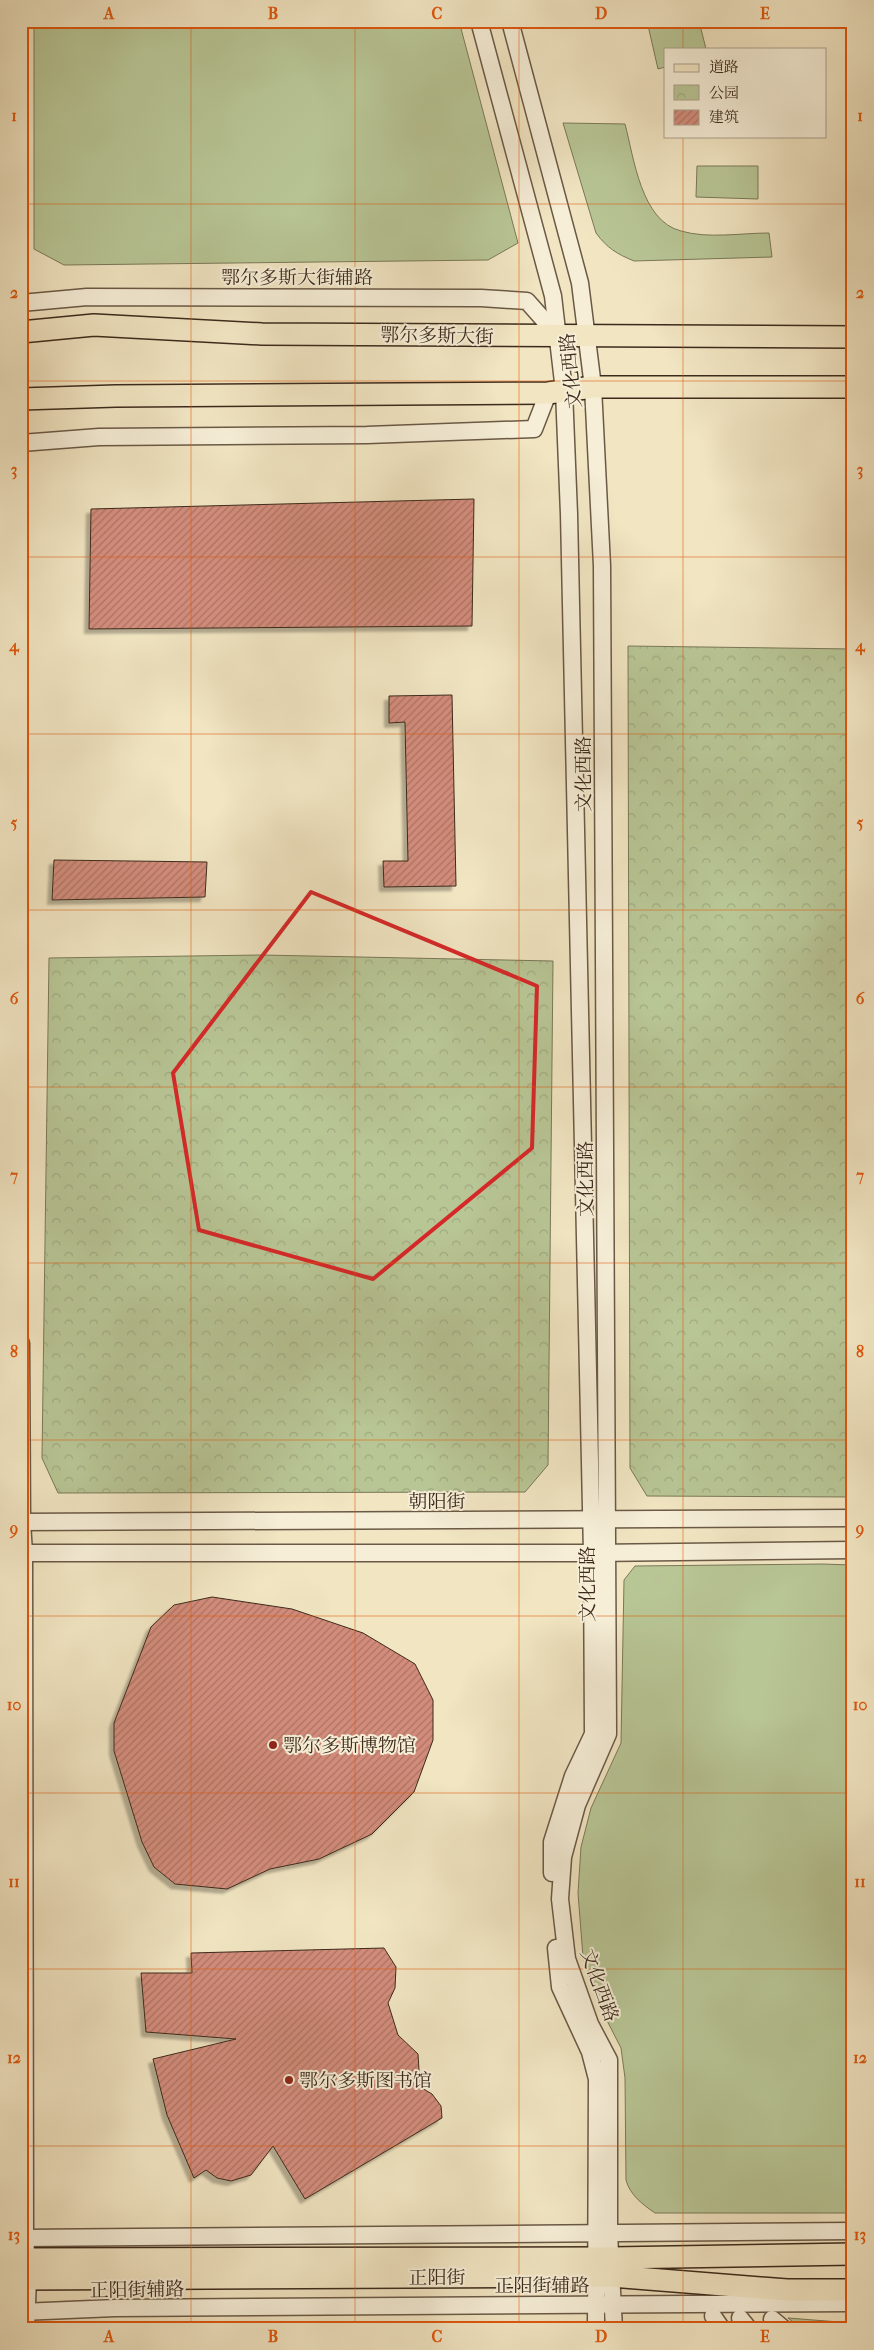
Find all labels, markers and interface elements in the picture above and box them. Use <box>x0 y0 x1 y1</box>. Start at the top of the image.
text: A <box>103 4 115 23</box>
text: B <box>268 4 278 23</box>
text: C <box>432 4 443 23</box>
text: D <box>595 4 607 23</box>
text: E <box>760 4 770 23</box>
legend <box>664 48 826 138</box>
text: 道路 <box>709 58 739 76</box>
text: 公园 <box>709 84 739 102</box>
text: 1 <box>11 106 17 125</box>
text: 1 <box>857 106 863 125</box>
text: 建筑 <box>709 108 739 126</box>
street label: 鄂尔多斯大街辅路 <box>221 267 373 289</box>
text: 2 <box>10 283 18 302</box>
text: 2 <box>856 283 864 302</box>
street label: 鄂尔多斯大街 <box>380 324 494 348</box>
street label: 文化西路 <box>556 332 586 410</box>
text: 3 <box>11 460 17 480</box>
text: 3 <box>857 460 863 480</box>
text: 4 <box>8 636 20 656</box>
text: 4 <box>854 636 866 656</box>
street label: 文化西路 <box>573 736 595 812</box>
text: 5 <box>11 813 18 832</box>
text: 5 <box>857 813 864 832</box>
text: 6 <box>10 989 19 1008</box>
text: 6 <box>856 989 865 1008</box>
street label: 文化西路 <box>575 1141 597 1217</box>
text: 7 <box>9 1166 18 1185</box>
text: 7 <box>855 1166 864 1185</box>
text: 8 <box>10 1342 18 1361</box>
text: 8 <box>856 1342 864 1361</box>
street label: 朝阳街 <box>408 1491 466 1513</box>
text: 9 <box>9 1519 18 1539</box>
text: 9 <box>855 1519 864 1539</box>
street label: 文化西路 <box>577 1546 599 1622</box>
text: 10 <box>7 1695 21 1714</box>
text: 10 <box>853 1695 867 1714</box>
place label: 鄂尔多斯博物馆 <box>283 1735 416 1757</box>
marker: 鄂尔多斯博物馆 <box>267 1739 279 1751</box>
text: 11 <box>8 1872 20 1891</box>
text: 11 <box>854 1872 866 1891</box>
street label: 文化西路 <box>576 1946 622 2025</box>
text: 12 <box>7 2048 21 2067</box>
text: 12 <box>853 2048 867 2067</box>
place label: 鄂尔多斯图书馆 <box>299 2070 432 2092</box>
marker: 鄂尔多斯图书馆 <box>283 2074 295 2086</box>
text: 13 <box>8 2225 20 2245</box>
text: 13 <box>854 2225 866 2245</box>
street label: 正阳街 <box>408 2267 466 2289</box>
street label: 正阳街辅路 <box>494 2275 590 2297</box>
street label: 正阳街辅路 <box>89 2278 185 2302</box>
text: A <box>103 2327 115 2346</box>
text: B <box>268 2327 278 2346</box>
text: C <box>432 2327 443 2346</box>
text: D <box>595 2327 607 2346</box>
text: E <box>760 2327 770 2346</box>

